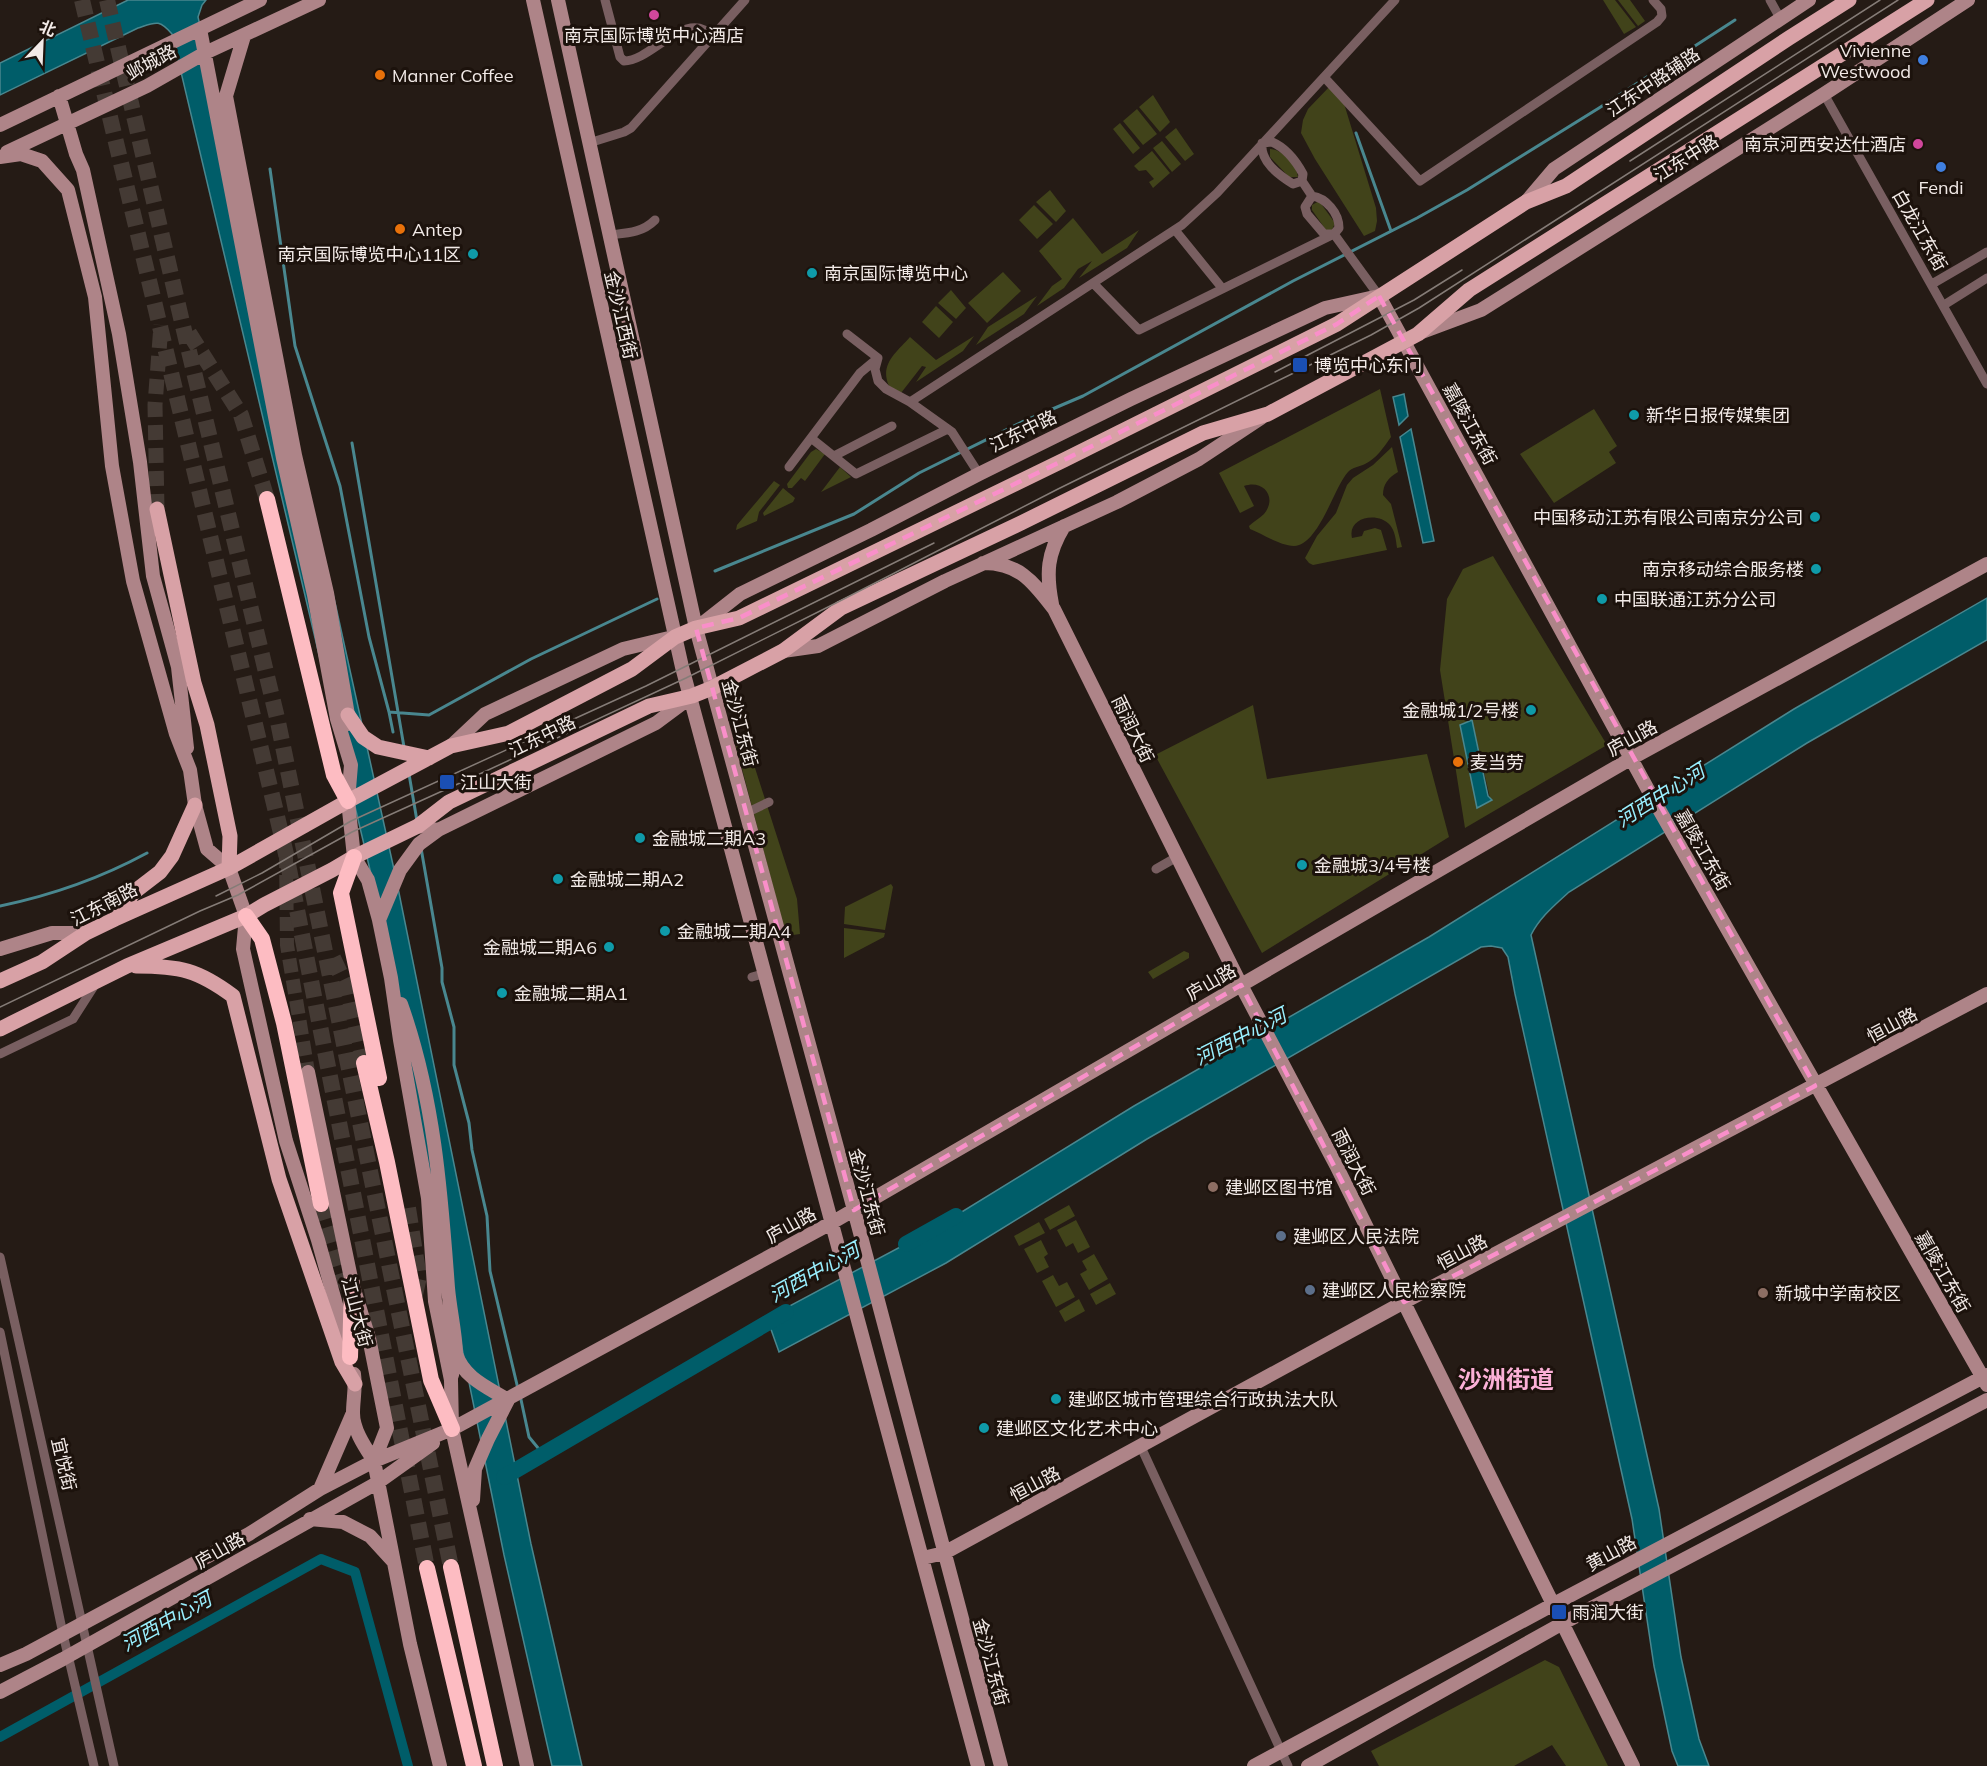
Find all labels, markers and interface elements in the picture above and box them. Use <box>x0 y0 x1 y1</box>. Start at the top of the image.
marker: 南京国际博览中心酒店 <box>647 8 661 22</box>
north arrow <box>12 12 72 72</box>
text: 北 <box>37 16 59 41</box>
place label: 南京国际博览中心酒店 <box>564 24 744 47</box>
street label: 邺城路 <box>122 39 180 85</box>
place label: Vivienne Westwood <box>1820 39 1911 83</box>
street label: 江东中路辅路 <box>1602 42 1704 122</box>
marker: Vivienne Westwood <box>1916 53 1930 67</box>
place label: Manner Coffee <box>392 64 513 87</box>
marker: Manner Coffee <box>373 68 387 82</box>
street label: 江东中路 <box>1649 129 1723 187</box>
place label: 南京河西安达仕酒店 <box>1744 133 1906 156</box>
marker: 南京河西安达仕酒店 <box>1911 137 1925 151</box>
marker: Fendi <box>1934 160 1948 174</box>
place label: Fendi <box>1918 176 1964 199</box>
street label: 白龙江东街 <box>1888 185 1952 275</box>
place label: Antep <box>412 218 463 241</box>
marker: Antep <box>393 222 407 236</box>
place label: 南京国际博览中心11区 <box>277 243 461 266</box>
marker: 南京国际博览中心11区 <box>466 247 480 261</box>
place label: 南京国际博览中心 <box>824 262 968 285</box>
marker: 南京国际博览中心 <box>805 266 819 280</box>
street label: 金沙江西街 <box>600 269 642 361</box>
place label: 博览中心东门 <box>1314 354 1422 377</box>
marker: 博览中心东门 <box>1291 356 1309 374</box>
street label: 嘉陵江东街 <box>1438 379 1502 469</box>
place label: 新华日报传媒集团 <box>1646 404 1790 427</box>
street label: 江东中路 <box>986 405 1060 457</box>
marker: 新华日报传媒集团 <box>1627 408 1641 422</box>
place label: 中国移动江苏有限公司南京分公司 <box>1533 506 1803 529</box>
marker: 中国移动江苏有限公司南京分公司 <box>1808 510 1822 524</box>
place label: 南京移动综合服务楼 <box>1642 558 1804 581</box>
marker: 南京移动综合服务楼 <box>1809 562 1823 576</box>
place label: 中国联通江苏分公司 <box>1614 588 1776 611</box>
marker: 中国联通江苏分公司 <box>1595 592 1609 606</box>
street label: 金沙江东街 <box>717 677 763 769</box>
street label: 雨润大街 <box>1107 692 1159 766</box>
place label: 金融城1/2号楼 <box>1402 699 1519 722</box>
marker: 金融城1/2号楼 <box>1524 703 1538 717</box>
street label: 江东中路 <box>505 710 579 762</box>
street label: 庐山路 <box>1603 715 1661 761</box>
place label: 麦当劳 <box>1470 751 1524 774</box>
marker: 麦当劳 <box>1451 755 1465 769</box>
water label: 河西中心河 <box>1611 756 1712 832</box>
place label: 江山大街 <box>460 771 532 794</box>
marker: 江山大街 <box>438 773 456 791</box>
street label: 嘉陵江东街 <box>1671 805 1735 895</box>
place label: 金融城二期A3 <box>652 827 766 850</box>
marker: 金融城二期A3 <box>633 831 647 845</box>
place label: 金融城3/4号楼 <box>1314 854 1431 877</box>
marker: 金融城3/4号楼 <box>1295 858 1309 872</box>
place label: 金融城二期A2 <box>570 868 684 891</box>
marker: 金融城二期A2 <box>551 872 565 886</box>
street label: 江东南路 <box>67 877 141 931</box>
place label: 金融城二期A4 <box>677 920 791 943</box>
marker: 金融城二期A4 <box>658 924 672 938</box>
place label: 金融城二期A6 <box>483 936 597 959</box>
marker: 金融城二期A6 <box>602 940 616 954</box>
street label: 庐山路 <box>1182 959 1240 1005</box>
place label: 金融城二期A1 <box>514 982 628 1005</box>
marker: 金融城二期A1 <box>495 986 509 1000</box>
water label: 河西中心河 <box>1190 1000 1294 1070</box>
street label: 恒山路 <box>1863 1002 1921 1048</box>
street label: 雨润大街 <box>1327 1125 1381 1199</box>
street label: 金沙江东街 <box>844 1146 890 1238</box>
place label: 建邺区图书馆 <box>1225 1176 1333 1199</box>
marker: 建邺区图书馆 <box>1206 1180 1220 1194</box>
street label: 庐山路 <box>762 1202 820 1248</box>
place label: 建邺区人民法院 <box>1293 1225 1419 1248</box>
street label: 嘉陵江东街 <box>1911 1227 1975 1317</box>
marker: 建邺区人民法院 <box>1274 1229 1288 1243</box>
street label: 恒山路 <box>1433 1229 1491 1275</box>
water label: 河西中心河 <box>764 1235 867 1307</box>
street label: 江山大街 <box>337 1274 377 1350</box>
place label: 建邺区人民检察院 <box>1322 1279 1466 1302</box>
place label: 新城中学南校区 <box>1775 1282 1901 1305</box>
marker: 建邺区人民检察院 <box>1303 1283 1317 1297</box>
marker: 新城中学南校区 <box>1756 1286 1770 1300</box>
district label: 沙洲街道 <box>1458 1364 1554 1394</box>
place label: 建邺区城市管理综合行政执法大队 <box>1068 1388 1338 1411</box>
marker: 建邺区城市管理综合行政执法大队 <box>1049 1392 1063 1406</box>
place label: 建邺区文化艺术中心 <box>996 1417 1158 1440</box>
marker: 建邺区文化艺术中心 <box>977 1421 991 1435</box>
street label: 宜悦街 <box>47 1435 81 1493</box>
street label: 恒山路 <box>1006 1461 1064 1507</box>
street label: 庐山路 <box>191 1527 249 1573</box>
street label: 黄山路 <box>1582 1530 1640 1576</box>
water label: 河西中心河 <box>116 1584 219 1656</box>
place label: 雨润大街 <box>1572 1601 1644 1624</box>
marker: 雨润大街 <box>1550 1603 1568 1621</box>
street label: 金沙江东街 <box>968 1616 1014 1708</box>

